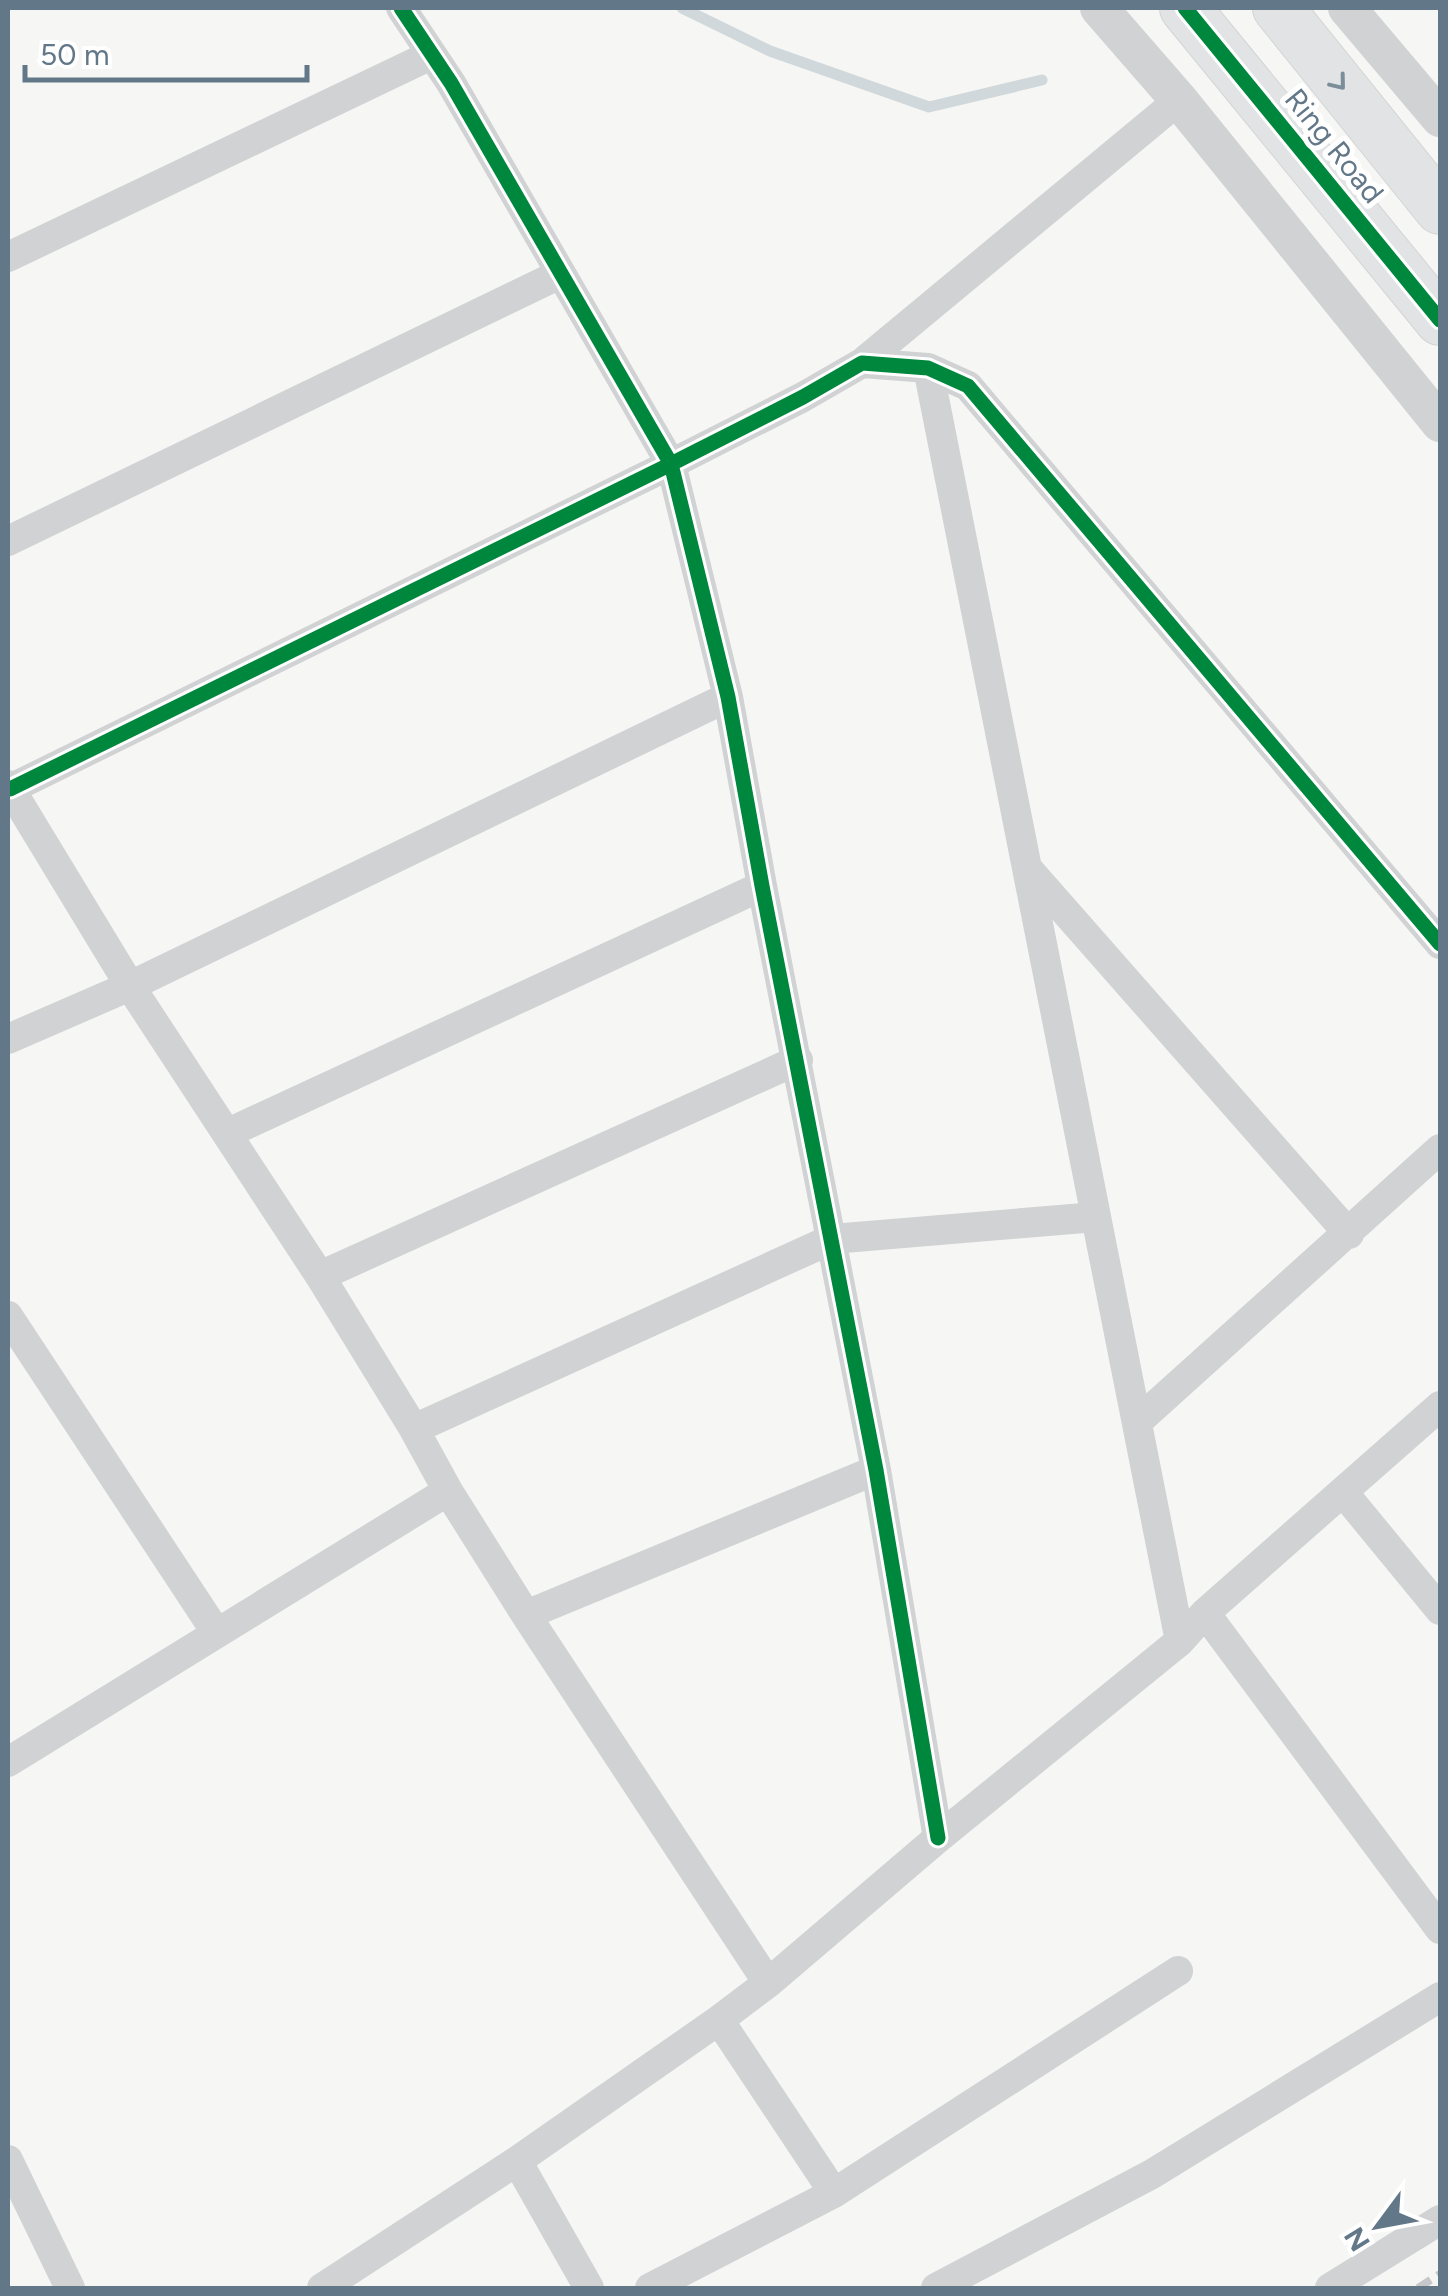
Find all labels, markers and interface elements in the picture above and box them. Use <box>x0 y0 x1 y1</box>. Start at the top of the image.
scale bar <box>25 20 308 82</box>
text: 50 m <box>40 36 109 73</box>
one-way arrow <box>1327 72 1345 90</box>
street label: Ring Road <box>1277 81 1392 210</box>
north arrow <box>1328 2176 1428 2276</box>
text: N <box>1337 2221 1377 2257</box>

